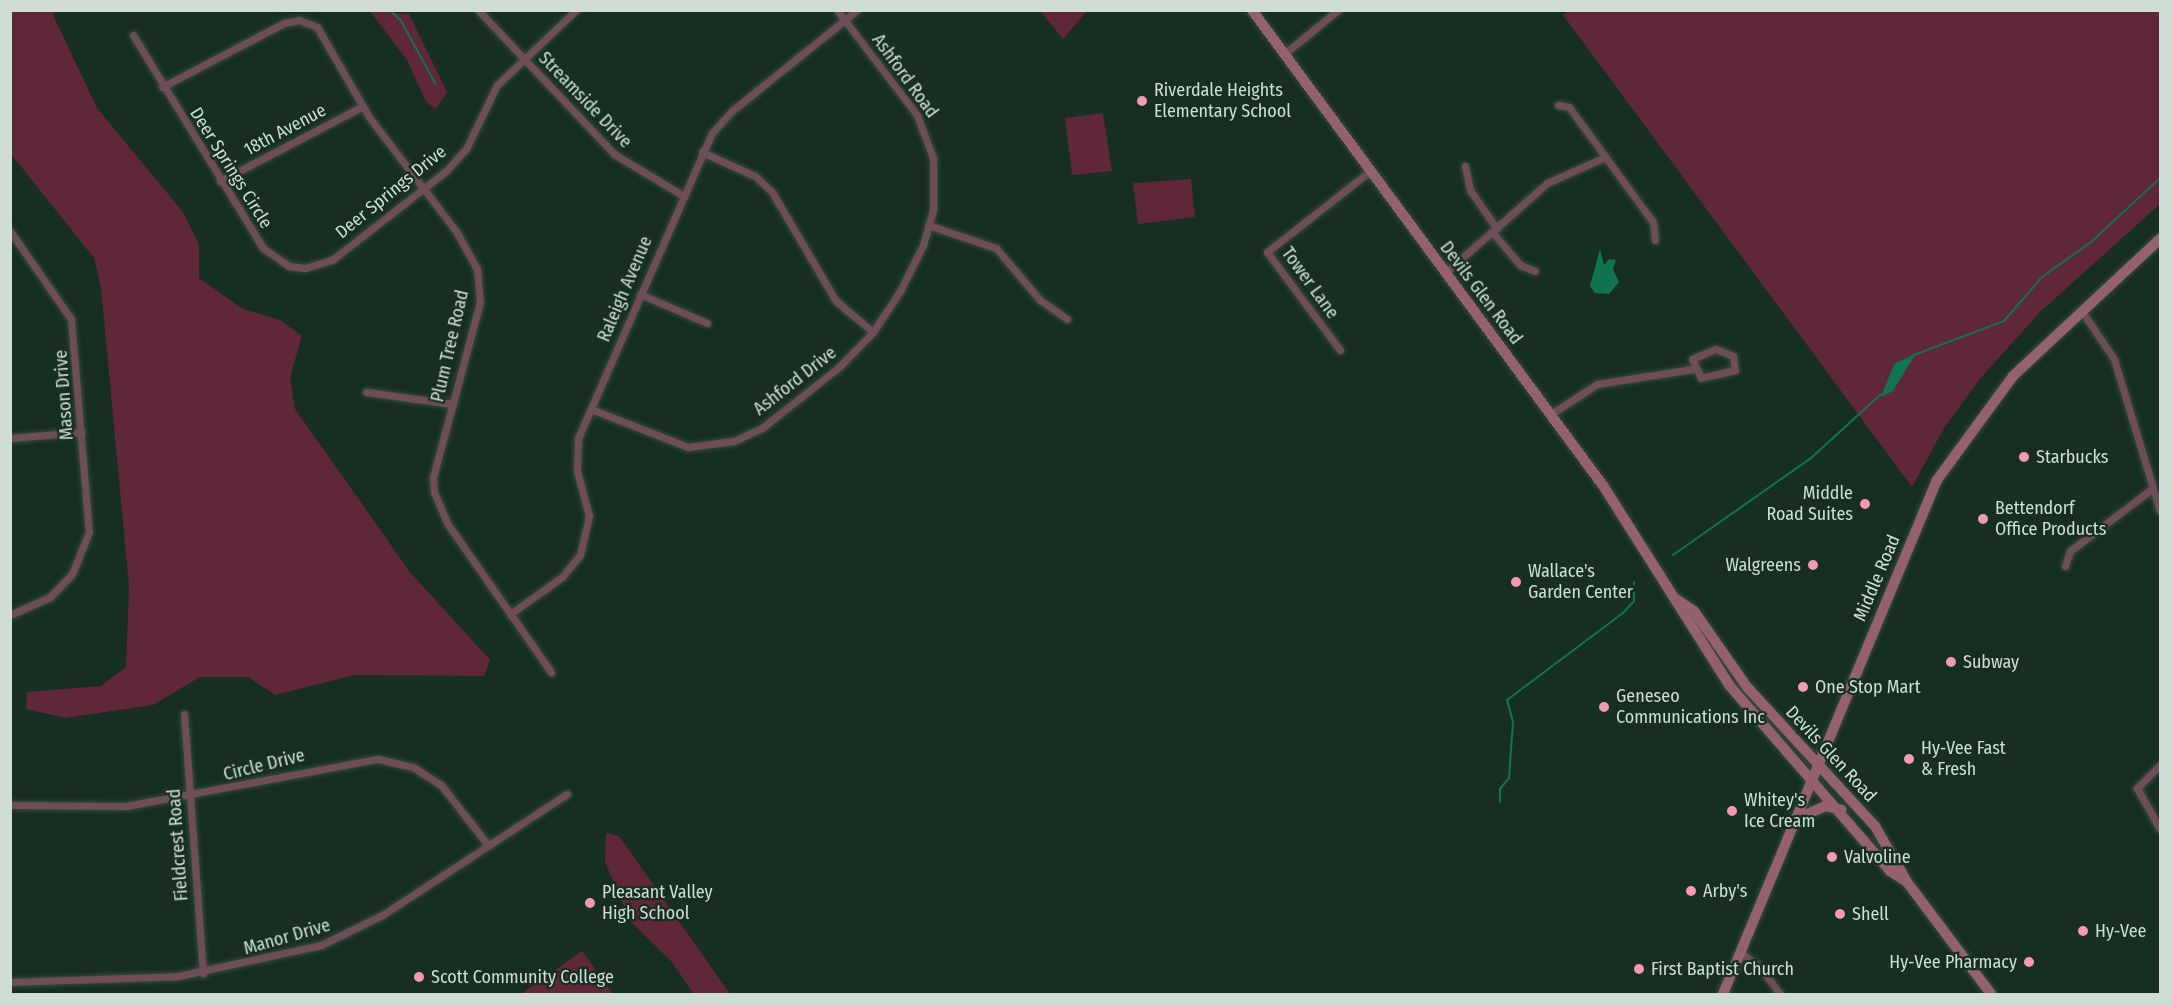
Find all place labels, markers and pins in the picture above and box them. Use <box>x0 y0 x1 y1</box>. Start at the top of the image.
place label: Riverdale Heights Elementary School <box>1154 80 1291 122</box>
marker: Riverdale Heights Elementary School <box>1135 94 1149 108</box>
place label: Starbucks <box>2036 446 2108 468</box>
marker: Starbucks <box>2017 450 2031 464</box>
place label: Middle Road Suites <box>1766 483 1853 526</box>
marker: Middle Road Suites <box>1858 497 1872 511</box>
place label: Bettendorf Office Products <box>1995 498 2106 540</box>
marker: Bettendorf Office Products <box>1976 512 1990 526</box>
place label: Walgreens <box>1725 554 1801 576</box>
marker: Walgreens <box>1806 558 1820 572</box>
place label: Wallace's Garden Center <box>1528 561 1633 604</box>
marker: Wallace's Garden Center <box>1509 575 1523 589</box>
place label: Subway <box>1963 651 2019 673</box>
marker: Subway <box>1944 655 1958 669</box>
place label: One Stop Mart <box>1815 676 1921 698</box>
marker: One Stop Mart <box>1796 680 1810 694</box>
place label: Geneseo Communications Inc <box>1616 686 1765 728</box>
marker: Geneseo Communications Inc <box>1597 700 1611 714</box>
place label: Hy-Vee Fast & Fresh <box>1921 738 2006 780</box>
marker: Hy-Vee Fast & Fresh <box>1902 752 1916 766</box>
place label: Whitey's Ice Cream <box>1744 790 1815 832</box>
marker: Whitey's Ice Cream <box>1725 804 1739 818</box>
place label: Valvoline <box>1844 846 1911 868</box>
marker: Valvoline <box>1825 850 1839 864</box>
place label: Arby's <box>1703 880 1747 902</box>
place label: Pleasant Valley High School <box>602 882 713 924</box>
marker: Arby's <box>1684 884 1698 898</box>
marker: Pleasant Valley High School <box>583 896 597 910</box>
place label: Shell <box>1852 903 1889 925</box>
marker: Shell <box>1833 907 1847 921</box>
place label: Hy-Vee <box>2095 920 2146 942</box>
marker: Hy-Vee <box>2076 924 2090 938</box>
place label: Hy-Vee Pharmacy <box>1889 951 2017 973</box>
marker: Hy-Vee Pharmacy <box>2022 955 2036 969</box>
place label: First Baptist Church <box>1651 958 1794 980</box>
marker: First Baptist Church <box>1632 962 1646 976</box>
place label: Scott Community College <box>431 966 614 988</box>
marker: Scott Community College <box>412 970 426 984</box>

